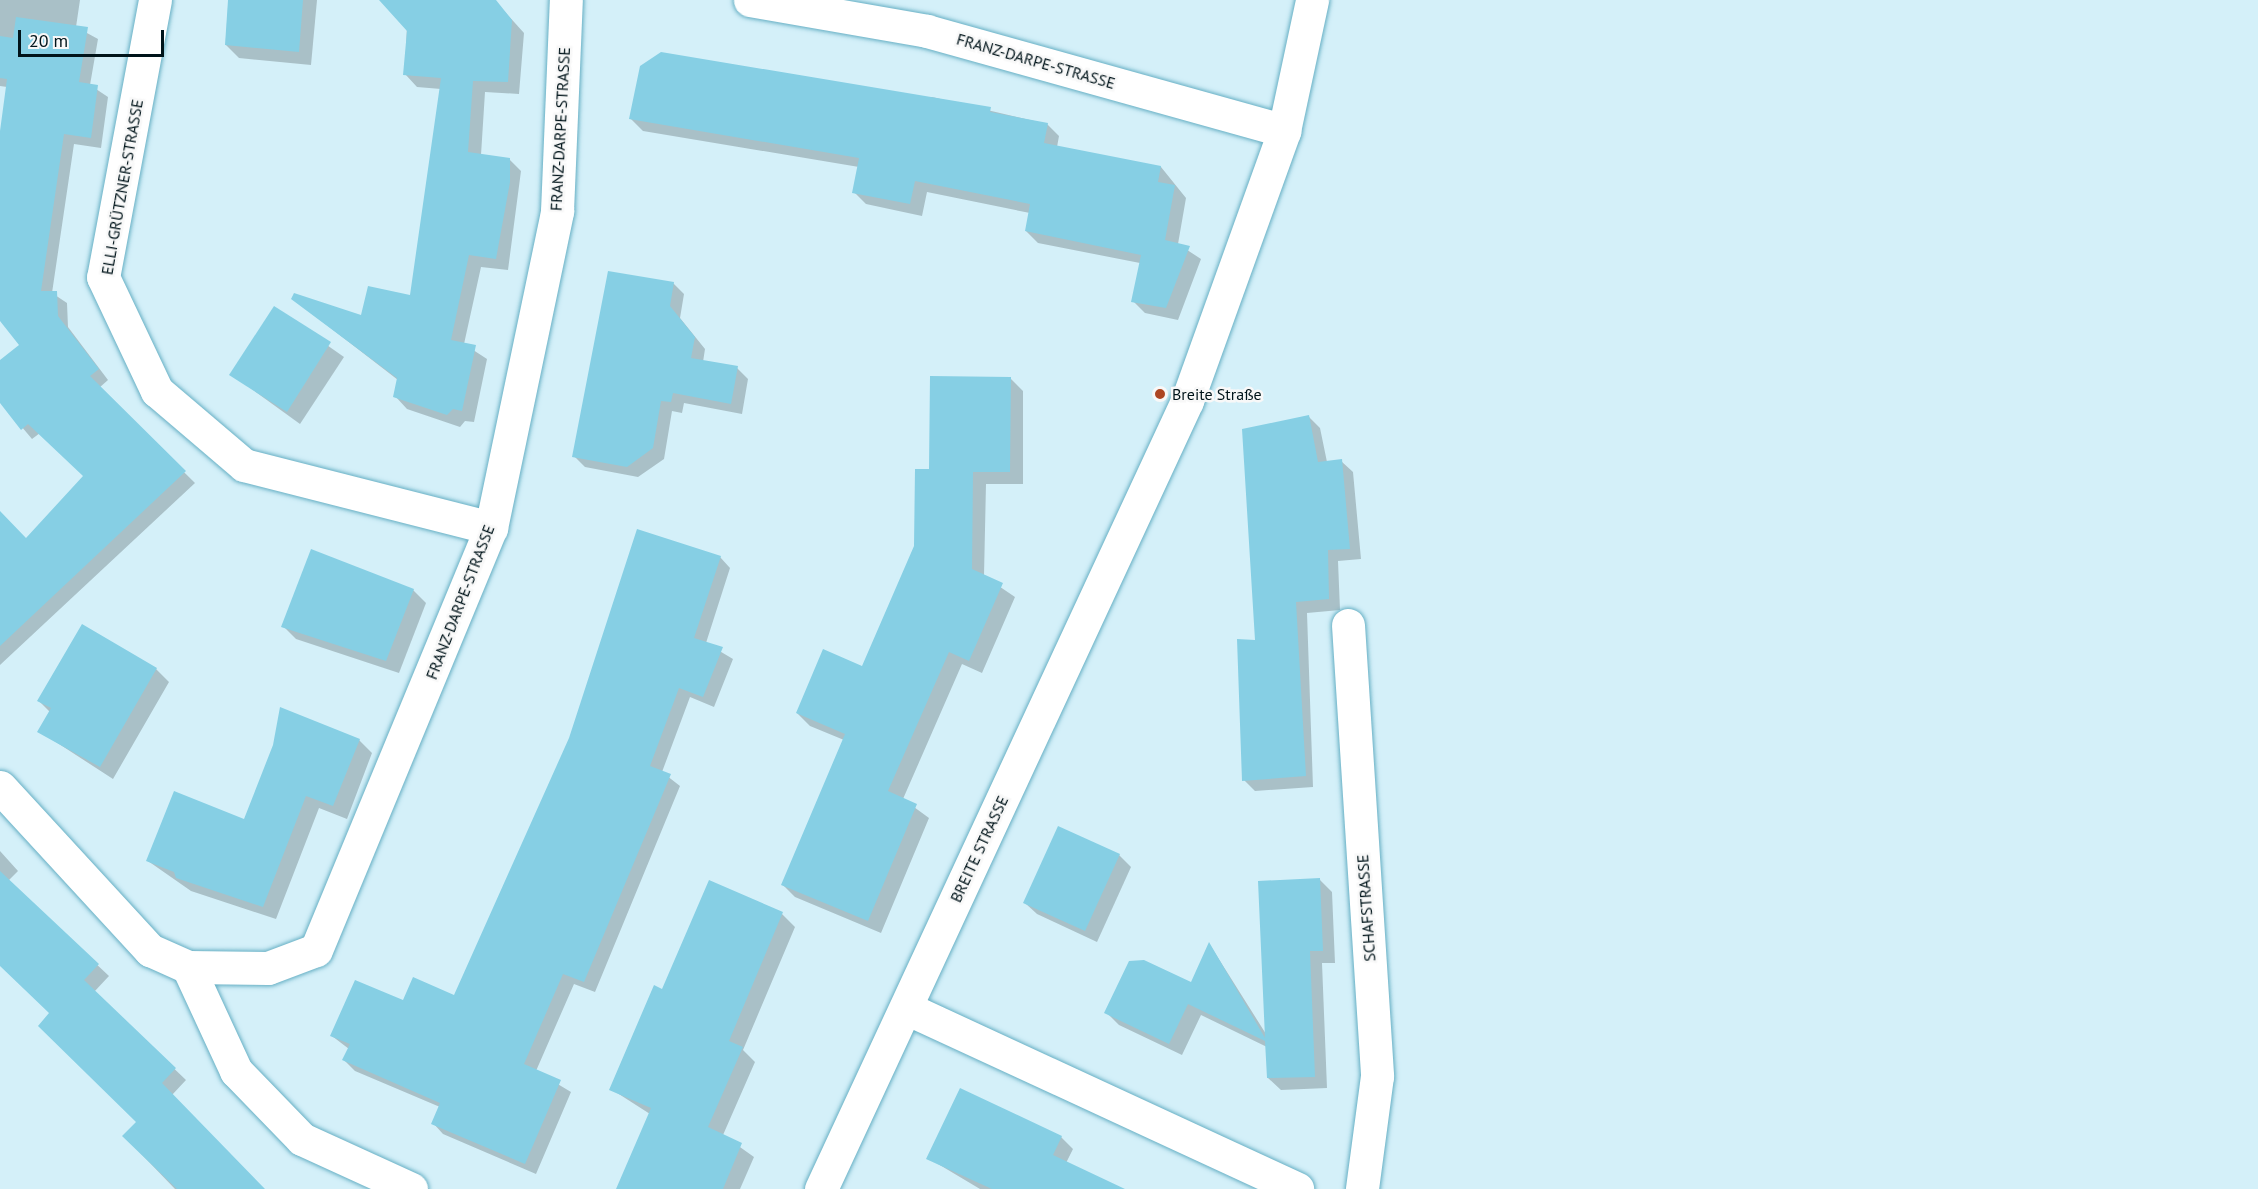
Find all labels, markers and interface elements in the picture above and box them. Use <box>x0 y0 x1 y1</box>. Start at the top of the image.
scale bar <box>21 18 166 56</box>
text: 20 m <box>29 29 68 52</box>
street label: FRANZ-DARPE-STRASSE <box>954 29 1118 93</box>
street label: FRANZ-DARPE-STRASSE <box>546 47 574 211</box>
street label: ELLI-GRÜTZNER-STRASSE <box>97 98 147 276</box>
place label: Breite Straße <box>1172 384 1262 404</box>
marker: Breite Straße <box>1153 387 1167 401</box>
street label: FRANZ-DARPE-STRASSE <box>422 522 498 682</box>
street label: BREITE STRASSE <box>946 793 1012 905</box>
street label: SCHAFSTRASSE <box>1353 854 1379 962</box>

